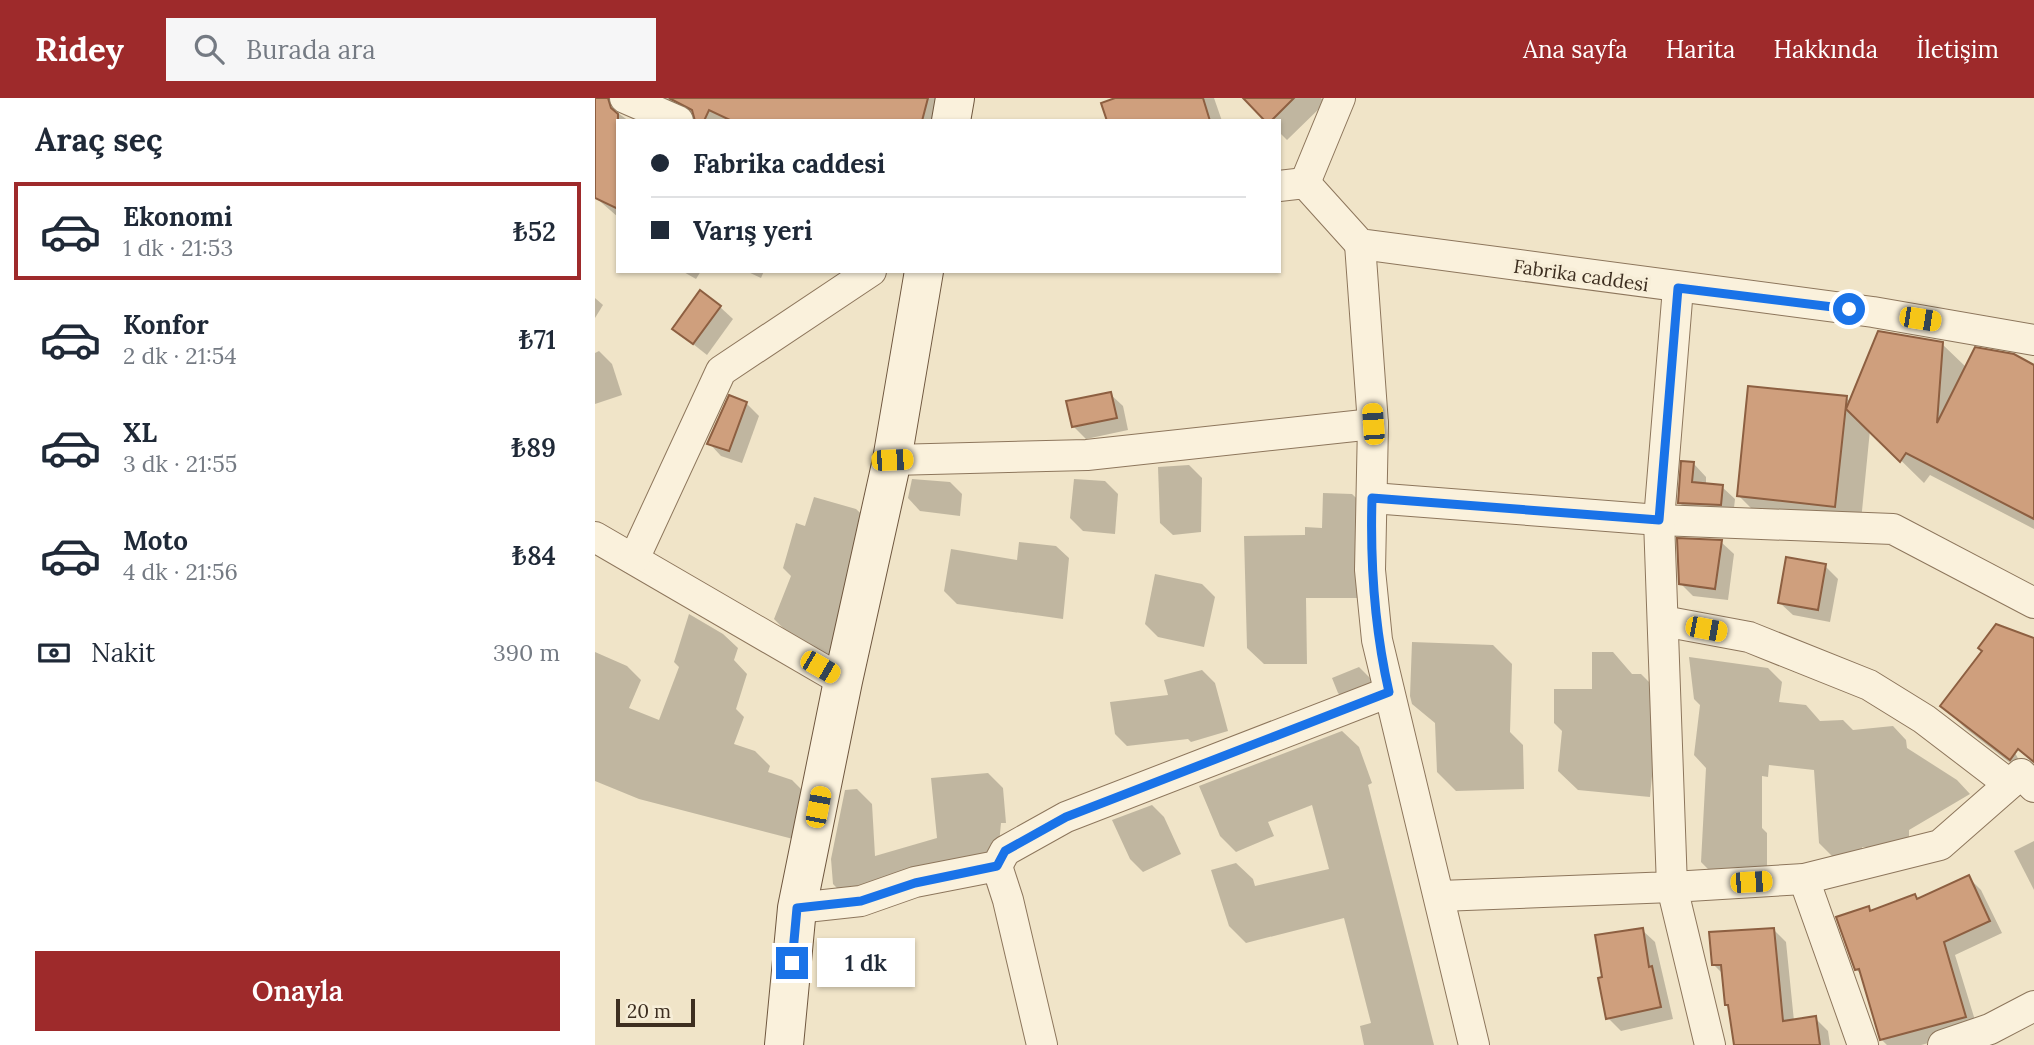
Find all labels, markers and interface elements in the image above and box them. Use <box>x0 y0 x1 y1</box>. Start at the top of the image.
search box <box>166 18 656 81</box>
text: Ridey <box>35 28 124 70</box>
icon: search <box>190 30 228 68</box>
text: Burada ara <box>246 33 376 66</box>
text: Ana sayfa <box>1523 34 1628 65</box>
text: Harita <box>1666 34 1735 65</box>
text: Hakkında <box>1773 34 1878 65</box>
text: İletişim <box>1916 34 1999 65</box>
text: Araç seç <box>35 119 163 160</box>
text: Fabrika caddesi <box>693 147 885 180</box>
icon: car <box>39 200 102 263</box>
text: Ekonomi <box>123 200 232 233</box>
text: Varış yeri <box>693 214 812 247</box>
text: ₺52 <box>513 215 556 248</box>
text: 1 dk · 21:53 <box>123 233 233 262</box>
street label: Fabrika caddesi <box>1512 254 1650 296</box>
route start <box>1833 293 1865 325</box>
car <box>1898 305 1943 333</box>
icon: car <box>39 308 102 371</box>
text: Konfor <box>123 308 209 341</box>
text: ₺71 <box>519 323 556 356</box>
text: 2 dk · 21:54 <box>123 341 237 370</box>
car <box>1362 402 1385 446</box>
icon: car <box>39 416 102 479</box>
text: XL <box>123 416 157 449</box>
text: ₺89 <box>511 431 556 464</box>
text: 3 dk · 21:55 <box>123 449 237 478</box>
car <box>871 449 914 471</box>
icon: car <box>39 524 102 587</box>
text: Moto <box>123 524 188 557</box>
text: ₺84 <box>512 539 556 572</box>
text: 4 dk · 21:56 <box>123 557 238 586</box>
car <box>1684 615 1729 643</box>
icon: cash <box>35 634 73 672</box>
text: Nakit <box>91 636 155 669</box>
text: 390 m <box>493 638 560 667</box>
car <box>797 647 844 687</box>
car <box>804 784 833 830</box>
car <box>1730 870 1773 894</box>
callout: 1 dk <box>817 938 915 988</box>
route end <box>776 947 808 979</box>
text: 1 dk <box>845 948 887 977</box>
button: Onayla <box>35 951 560 1031</box>
scale bar <box>616 996 695 1028</box>
text: 20 m <box>627 999 671 1023</box>

